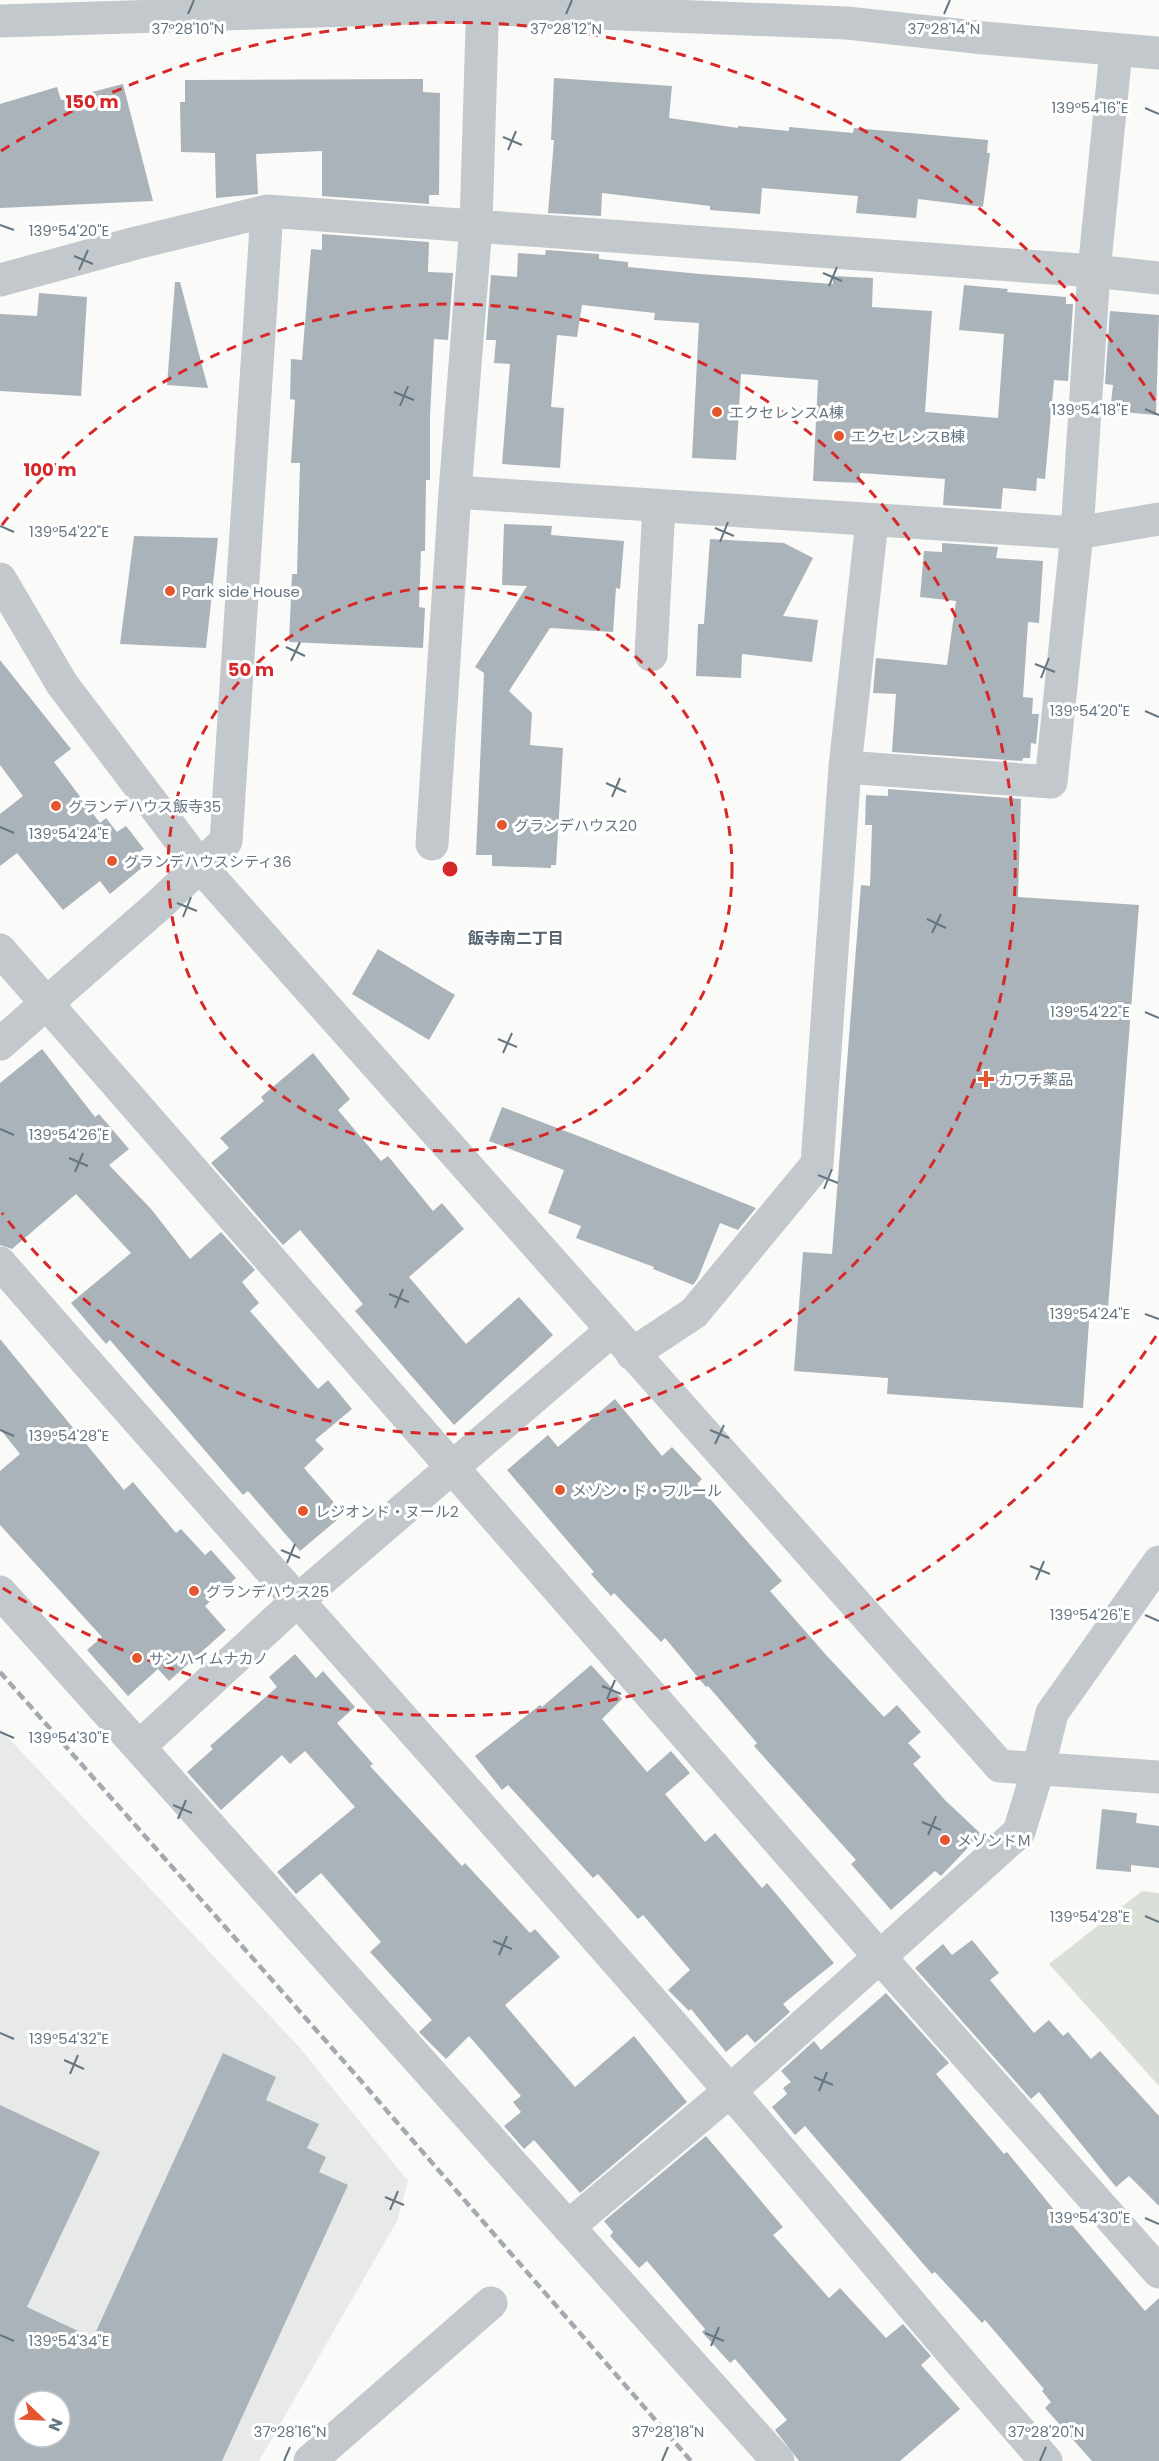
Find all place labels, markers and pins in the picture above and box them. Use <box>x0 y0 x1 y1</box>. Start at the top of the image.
place label: エクセレンスA棟 <box>729 402 844 423</box>
marker: エクセレンスA棟 <box>710 405 724 419</box>
place label: エクセレンスB棟 <box>851 426 965 447</box>
marker: エクセレンスB棟 <box>832 429 846 443</box>
place label: Park side House <box>182 581 300 602</box>
marker: Park side House <box>163 584 177 598</box>
place label: グランデハウス飯寺35 <box>68 796 221 817</box>
marker: グランデハウス飯寺35 <box>49 799 63 813</box>
place label: グランデハウス20 <box>514 815 637 836</box>
marker: グランデハウス20 <box>495 818 509 832</box>
place label: グランデハウスシティ36 <box>124 851 291 872</box>
marker: グランデハウスシティ36 <box>105 854 119 868</box>
centre of rings <box>440 859 460 879</box>
place label: カワチ薬品 <box>998 1069 1073 1090</box>
marker: カワチ薬品 <box>979 1072 993 1086</box>
place label: メゾン・ド・フルール <box>572 1480 722 1501</box>
marker: メゾン・ド・フルール <box>553 1483 567 1497</box>
place label: レジオンド・ヌール2 <box>315 1501 459 1522</box>
marker: レジオンド・ヌール2 <box>296 1504 310 1518</box>
place label: グランデハウス25 <box>206 1581 329 1602</box>
marker: グランデハウス25 <box>187 1584 201 1598</box>
place label: サンハイムナカノ <box>149 1648 268 1669</box>
marker: サンハイムナカノ <box>130 1651 144 1665</box>
place label: メゾンドＭ <box>957 1830 1032 1851</box>
marker: メゾンドＭ <box>938 1833 952 1847</box>

